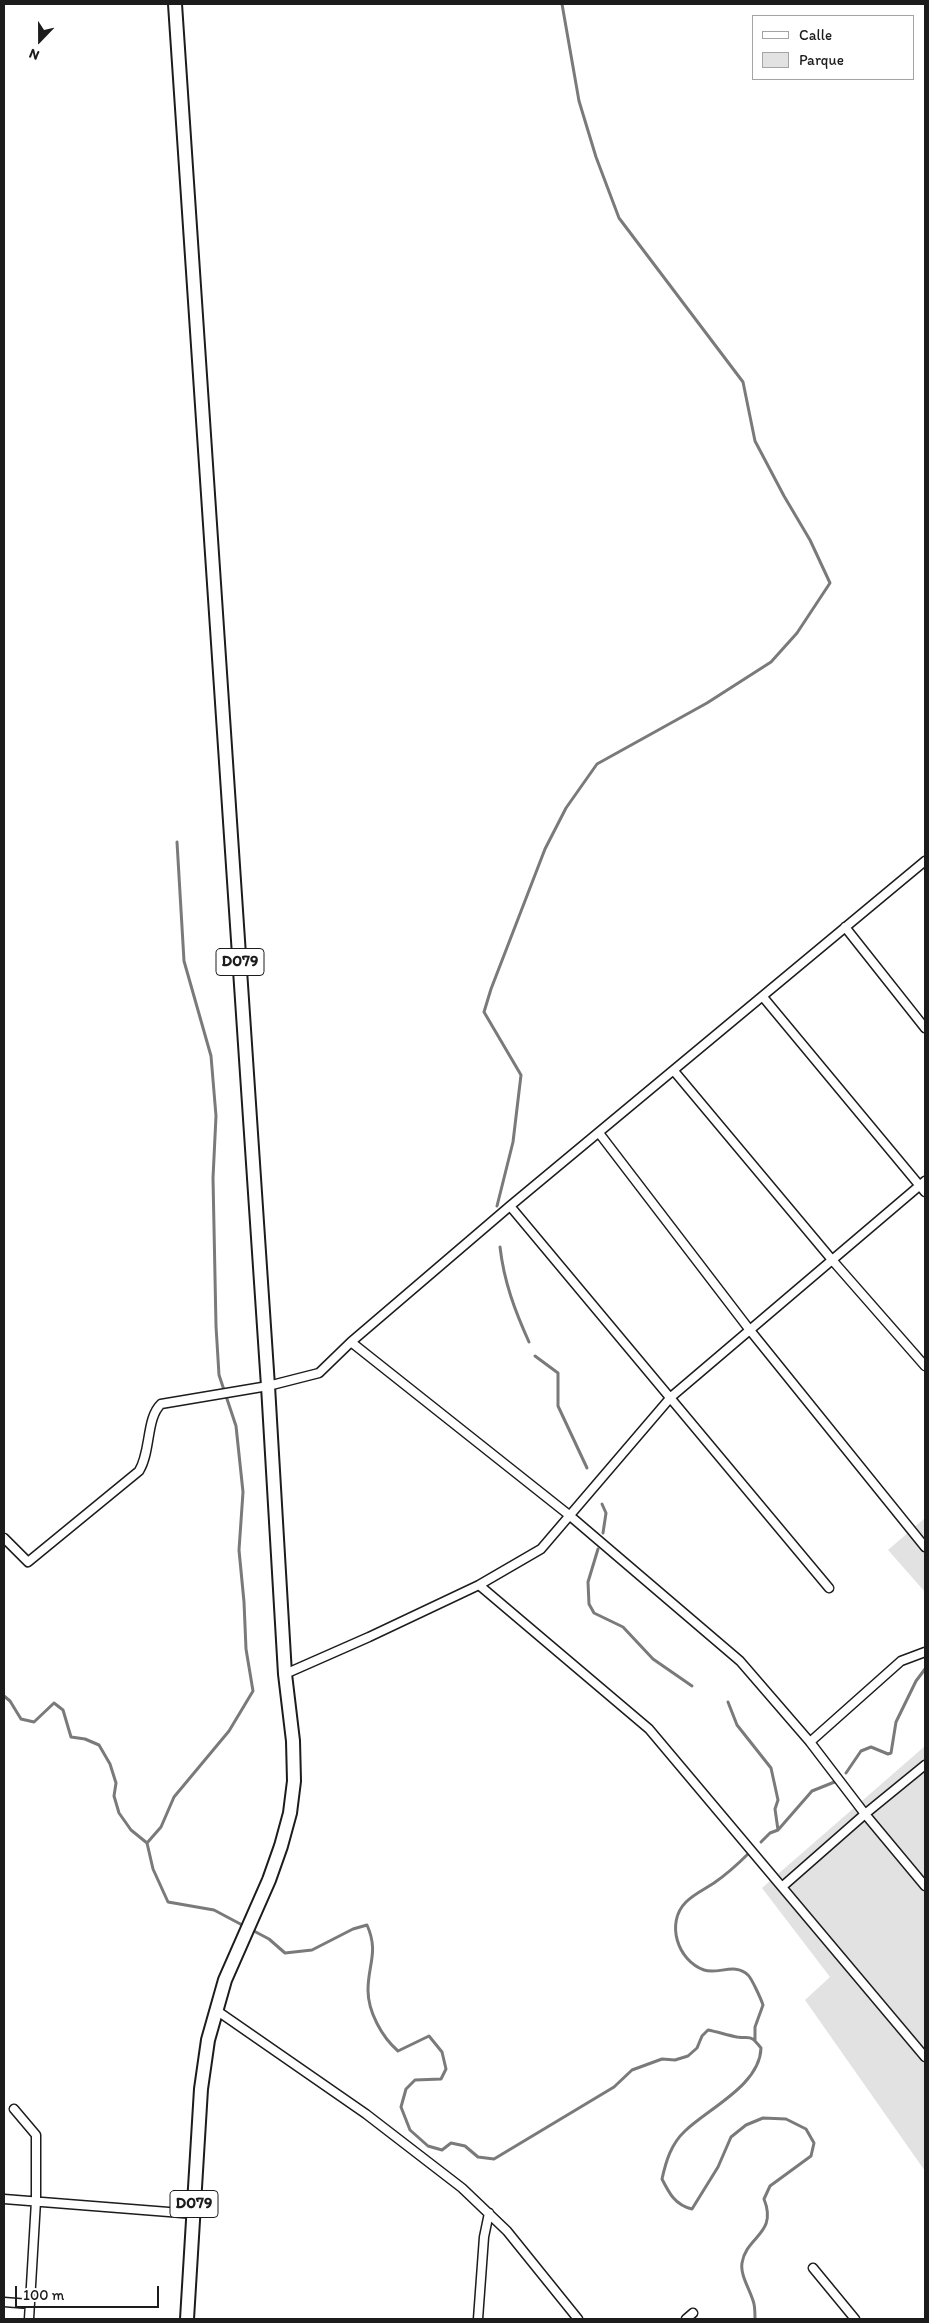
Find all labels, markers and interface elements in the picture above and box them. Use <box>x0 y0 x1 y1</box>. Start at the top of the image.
north arrow <box>15 15 65 65</box>
legend <box>752 15 914 80</box>
text: Calle <box>799 26 832 44</box>
text: N <box>27 45 42 64</box>
text: Parque <box>799 51 844 69</box>
road number: D079 <box>216 949 264 976</box>
road number: D079 <box>170 2190 218 2218</box>
scale bar <box>18 2276 161 2308</box>
text: 100 m <box>23 2286 64 2304</box>

